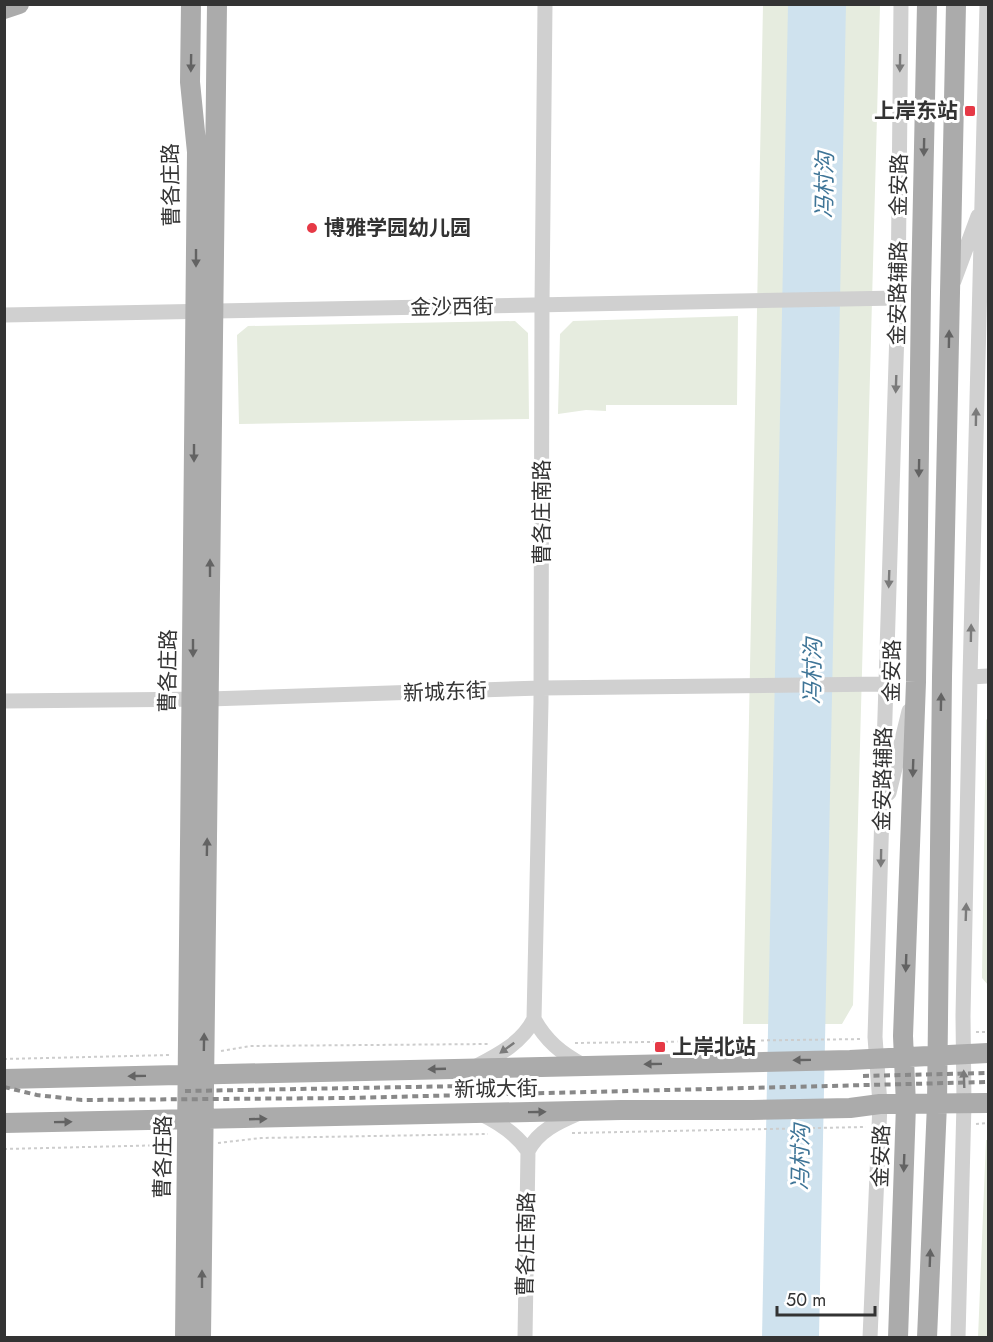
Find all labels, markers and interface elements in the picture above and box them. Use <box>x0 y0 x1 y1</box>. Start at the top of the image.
one-way arrow <box>186 53 196 72</box>
one-way arrow <box>895 53 905 72</box>
place label: 上岸东站 <box>874 96 958 126</box>
marker: 上岸东站 <box>963 104 977 118</box>
one-way arrow <box>919 137 929 156</box>
street label: 曹各庄路 <box>155 143 187 227</box>
water label: 冯村沟 <box>807 150 841 218</box>
street label: 金安路 <box>883 153 915 217</box>
place label: 博雅学园幼儿园 <box>324 213 471 243</box>
marker: 博雅学园幼儿园 <box>305 221 319 235</box>
street label: 金安路辅路 <box>882 240 914 346</box>
one-way arrow <box>191 248 201 267</box>
street label: 金沙西街 <box>410 291 494 323</box>
one-way arrow <box>944 330 953 349</box>
one-way arrow <box>891 374 900 393</box>
one-way arrow <box>971 407 981 426</box>
one-way arrow <box>189 443 199 462</box>
one-way arrow <box>914 458 924 477</box>
street label: 曹各庄南路 <box>527 460 557 565</box>
one-way arrow <box>205 559 215 578</box>
one-way arrow <box>884 569 894 588</box>
one-way arrow <box>966 623 976 642</box>
street label: 曹各庄路 <box>152 629 184 713</box>
water label: 冯村沟 <box>795 636 829 704</box>
one-way arrow <box>188 638 197 657</box>
street label: 金安路 <box>876 639 908 703</box>
street label: 新城东街 <box>403 676 487 708</box>
one-way arrow <box>936 693 946 712</box>
street label: 金安路辅路 <box>867 726 899 832</box>
one-way arrow <box>908 758 918 777</box>
one-way arrow <box>202 838 211 857</box>
one-way arrow <box>877 848 886 867</box>
one-way arrow <box>961 902 971 921</box>
one-way arrow <box>901 953 910 972</box>
place label: 上岸北站 <box>672 1032 756 1062</box>
one-way arrow <box>199 1033 209 1052</box>
marker: 上岸北站 <box>653 1040 667 1054</box>
one-way arrow <box>500 1042 516 1054</box>
one-way arrow <box>792 1055 811 1065</box>
one-way arrow <box>643 1059 662 1069</box>
one-way arrow <box>427 1064 446 1073</box>
one-way arrow <box>959 1069 968 1088</box>
one-way arrow <box>127 1071 146 1081</box>
street label: 新城大街 <box>454 1073 538 1105</box>
one-way arrow <box>527 1107 546 1116</box>
one-way arrow <box>248 1114 267 1124</box>
street label: 曹各庄路 <box>147 1115 179 1199</box>
one-way arrow <box>53 1118 72 1127</box>
water label: 冯村沟 <box>783 1122 817 1190</box>
street label: 金安路 <box>865 1124 897 1188</box>
one-way arrow <box>900 1154 909 1173</box>
street label: 曹各庄南路 <box>510 1191 542 1297</box>
one-way arrow <box>926 1249 935 1268</box>
one-way arrow <box>197 1270 207 1289</box>
scale bar <box>777 1279 874 1317</box>
text: 50 m <box>786 1287 826 1313</box>

